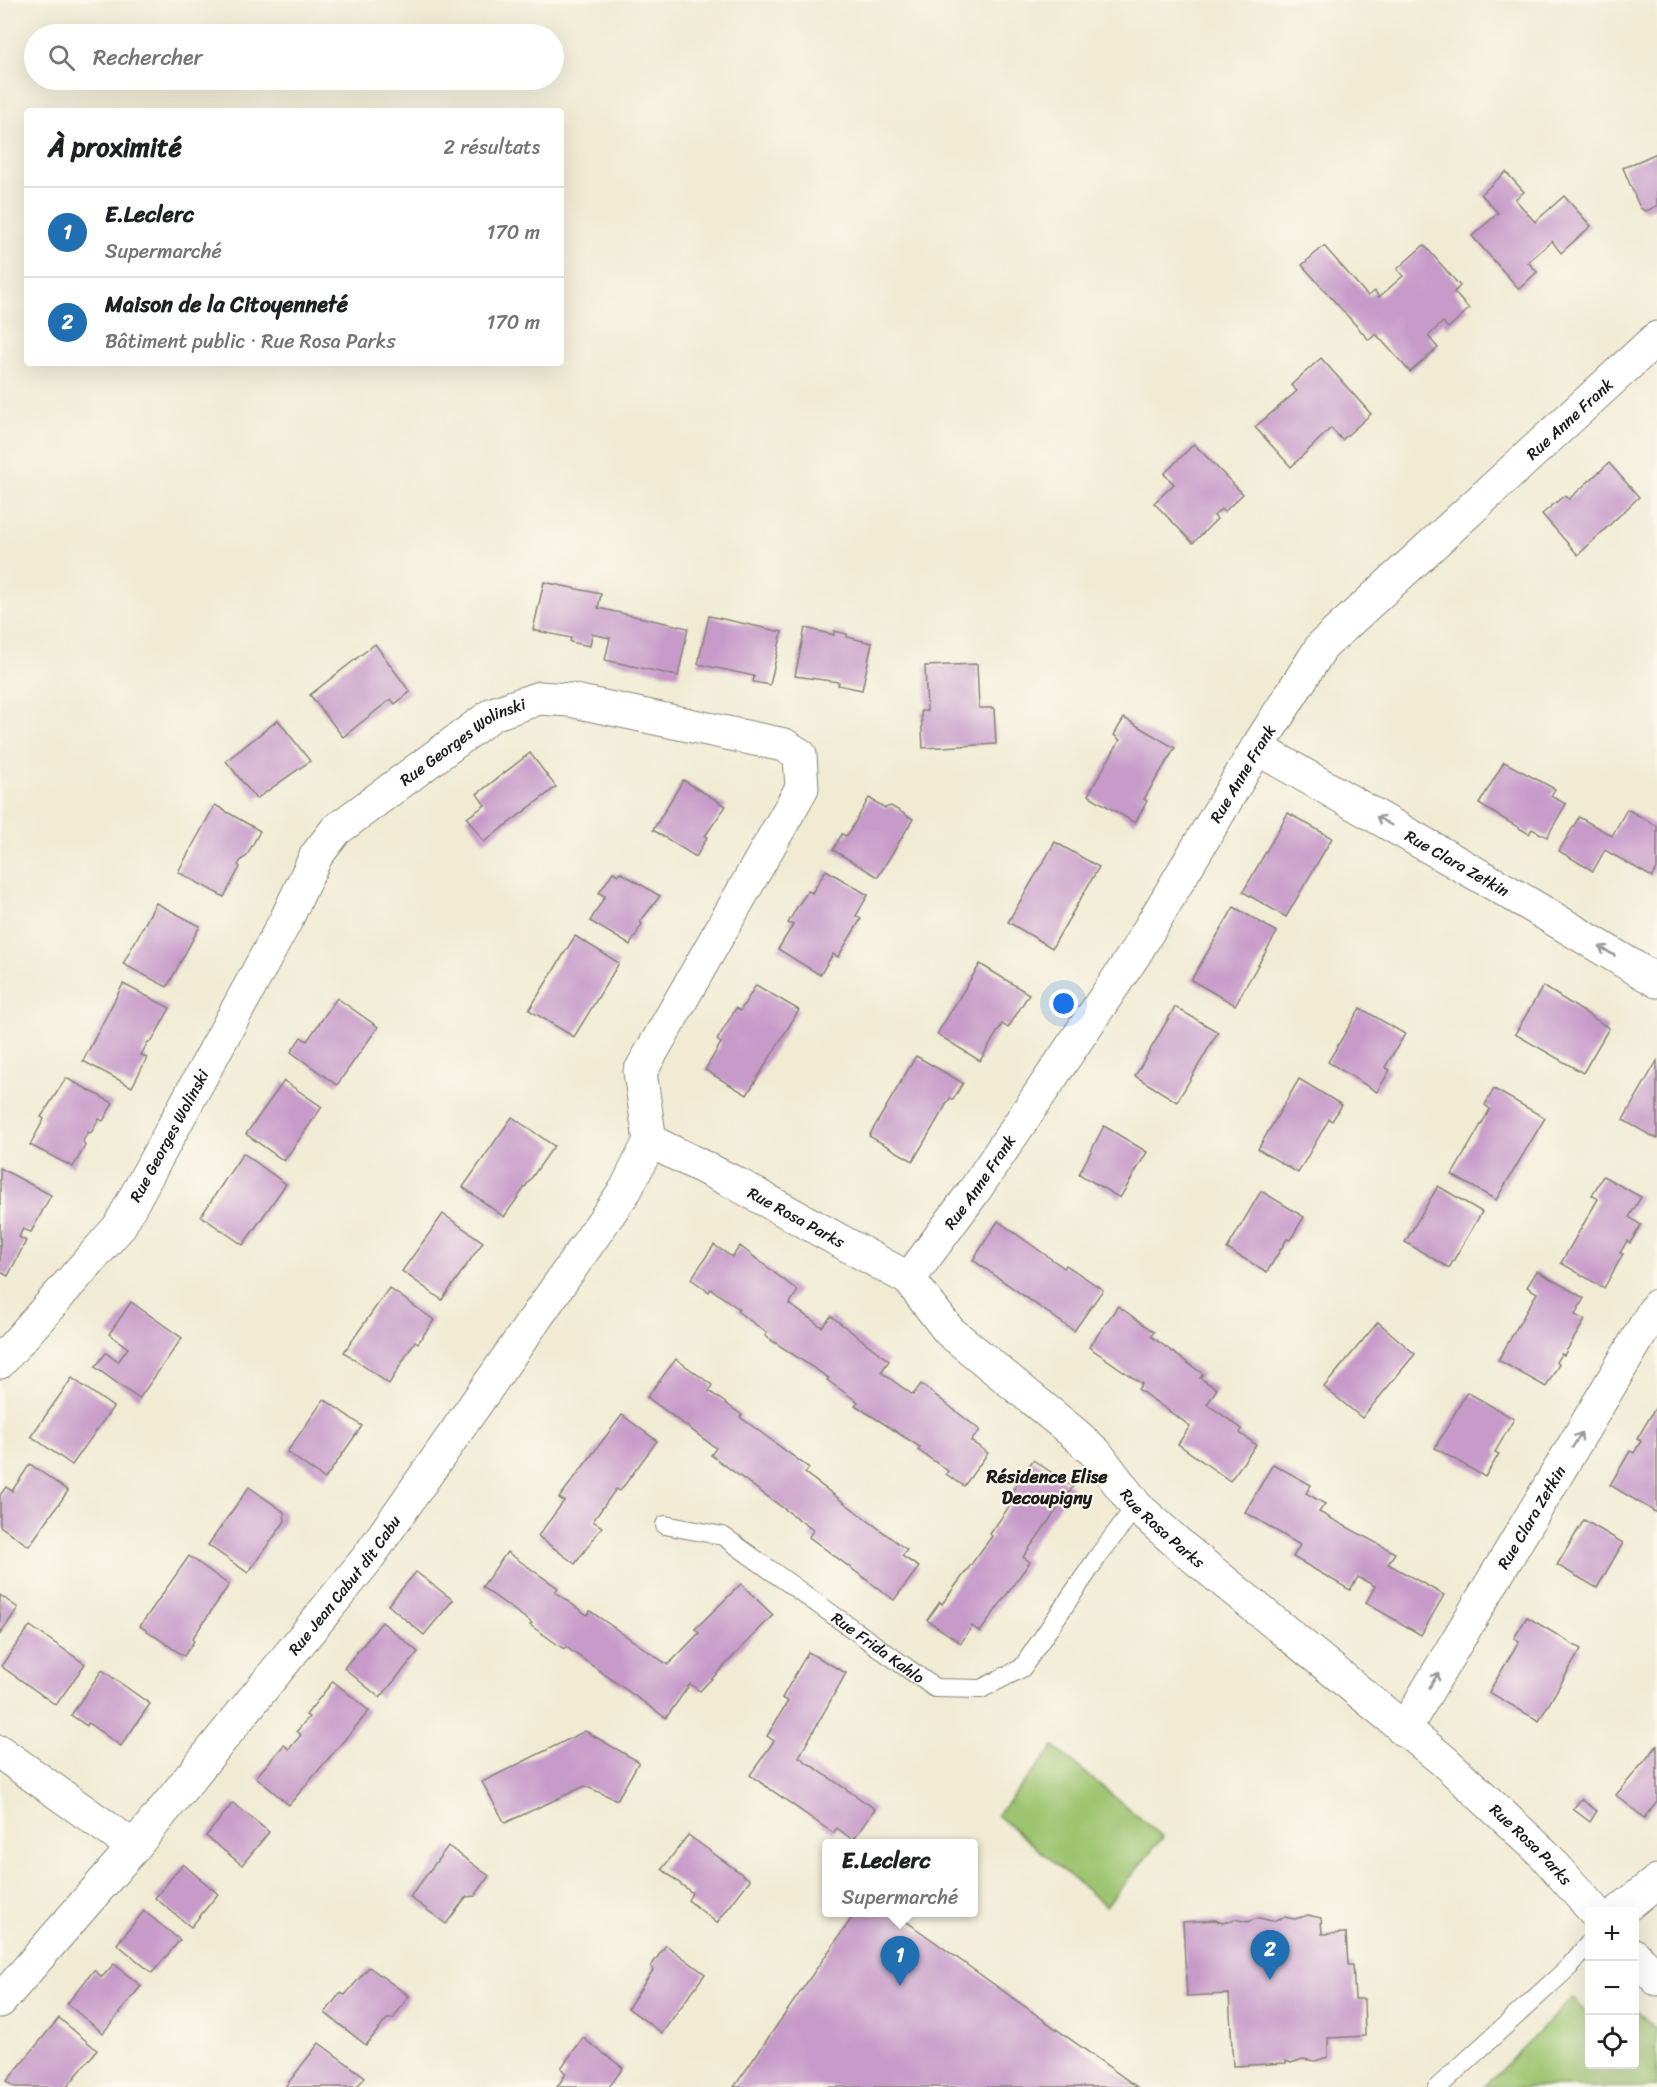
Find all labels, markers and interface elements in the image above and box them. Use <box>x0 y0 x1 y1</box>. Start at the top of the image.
search box <box>24 24 564 90</box>
text: Rechercher <box>93 38 203 77</box>
icon: search <box>45 41 78 74</box>
text: À proximité <box>48 124 182 170</box>
text: 2 résultats <box>443 130 540 165</box>
text: E.Leclerc <box>105 195 194 234</box>
text: 1 <box>63 215 72 250</box>
text: 170 m <box>487 215 540 250</box>
text: Supermarché <box>105 234 222 269</box>
text: Maison de la Citoyenneté <box>105 285 348 324</box>
text: 2 <box>62 305 73 340</box>
text: 170 m <box>487 305 540 340</box>
text: Bâtiment public · Rue Rosa Parks <box>105 324 396 359</box>
street label: Rue Anne Frank <box>1519 371 1620 467</box>
street label: Rue Georges Wolinski <box>393 690 530 794</box>
street label: Rue Anne Frank <box>1202 718 1284 828</box>
one-way arrow <box>1376 815 1393 827</box>
street label: Rue Clara Zetkin <box>1399 822 1515 905</box>
one-way arrow <box>1599 945 1616 957</box>
your location <box>1049 989 1078 1018</box>
street label: Rue Georges Wolinski <box>121 1064 217 1208</box>
street label: Rue Anne Frank <box>936 1128 1024 1236</box>
street label: Rue Rosa Parks <box>742 1179 851 1256</box>
one-way arrow <box>1571 1432 1583 1449</box>
street label: Rue Clara Zetkin <box>1489 1459 1574 1575</box>
district label: Résidence Elise Decoupigny <box>986 1461 1108 1514</box>
street label: Rue Rosa Parks <box>1112 1482 1212 1576</box>
street label: Rue Jean Cabut dit Cabu <box>280 1509 409 1662</box>
street label: Rue Frida Kahlo <box>825 1604 931 1691</box>
one-way arrow <box>1429 1672 1441 1689</box>
street label: Rue Rosa Parks <box>1483 1796 1580 1893</box>
popup <box>822 1839 978 1917</box>
text: E.Leclerc <box>842 1841 931 1880</box>
text: Supermarché <box>842 1880 958 1915</box>
map controls <box>1585 1907 1639 2069</box>
button: + <box>1585 1907 1639 1961</box>
pin: 2 <box>1250 1930 1290 1980</box>
pin: 1 <box>880 1936 920 1986</box>
button: − <box>1585 1961 1639 2015</box>
button: locate <box>1585 2015 1639 2069</box>

